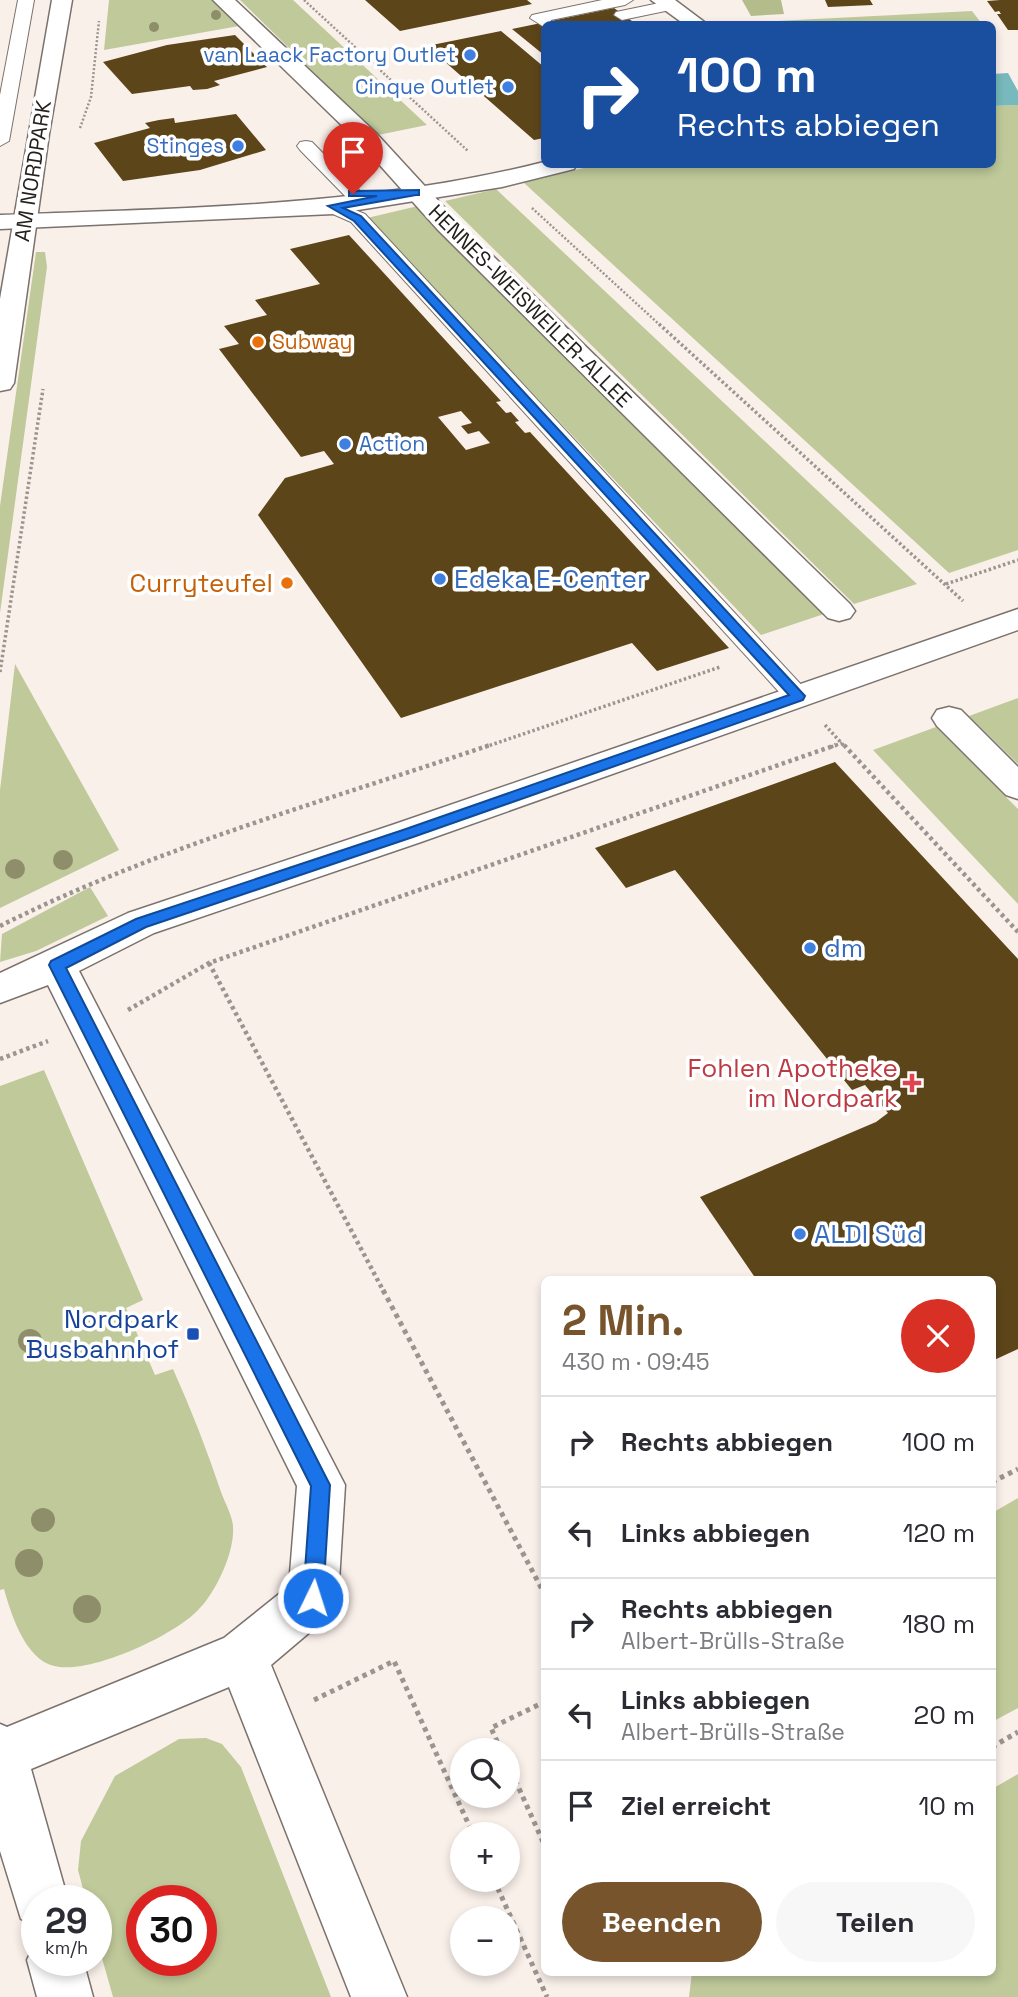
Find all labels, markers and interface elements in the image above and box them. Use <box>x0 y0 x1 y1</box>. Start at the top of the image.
place label: van Laack Factory Outlet <box>203 41 456 68</box>
text: 100 m <box>677 44 817 106</box>
marker: van Laack Factory Outlet <box>462 47 478 63</box>
icon: right <box>562 49 653 140</box>
place label: Cinque Outlet <box>355 73 494 100</box>
marker: Cinque Outlet <box>500 79 516 95</box>
street label: AM NORDPARK <box>8 98 57 243</box>
text: Rechts abbiegen <box>677 105 940 145</box>
pin <box>323 122 383 194</box>
place label: Stinges <box>146 132 224 159</box>
icon: arrive <box>334 133 372 171</box>
marker: Stinges <box>230 138 246 154</box>
street label: HENNES-WEISWEILER-ALLEE <box>423 198 638 413</box>
place label: Subway <box>272 328 352 355</box>
marker: Subway <box>250 334 266 350</box>
place label: Action <box>359 430 425 457</box>
marker: Action <box>337 436 353 452</box>
place label: Edeka E-Center <box>454 562 647 596</box>
place label: Curryteufel <box>129 566 273 600</box>
marker: Edeka E-Center <box>432 571 448 587</box>
marker: Curryteufel <box>279 575 295 591</box>
place label: dm <box>824 931 863 965</box>
marker: dm <box>802 940 818 956</box>
place label: Fohlen Apotheke im Nordpark <box>687 1051 898 1115</box>
marker: Fohlen Apotheke im Nordpark <box>904 1075 920 1091</box>
place label: ALDI Süd <box>814 1217 923 1251</box>
marker: ALDI Süd <box>792 1226 808 1242</box>
text: 2 Min. <box>562 1294 684 1347</box>
button: close <box>901 1299 975 1373</box>
place label: Nordpark Busbahnhof <box>26 1302 179 1366</box>
marker: Nordpark Busbahnhof <box>185 1326 201 1342</box>
text: 430 m · 09:45 <box>562 1347 710 1377</box>
icon: right <box>562 1423 600 1461</box>
text: Rechts abbiegen <box>621 1425 833 1459</box>
text: 100 m <box>902 1425 975 1459</box>
icon: left <box>562 1514 600 1552</box>
text: Links abbiegen <box>621 1516 810 1550</box>
text: 120 m <box>903 1516 975 1550</box>
position arrow <box>276 1561 350 1635</box>
text: Rechts abbiegen <box>621 1592 833 1626</box>
icon: right <box>562 1605 600 1643</box>
text: 180 m <box>902 1607 975 1641</box>
text: Albert-Brülls-Straße <box>621 1626 845 1656</box>
text: Links abbiegen <box>621 1683 810 1717</box>
icon: left <box>562 1696 600 1734</box>
text: 20 m <box>914 1698 975 1732</box>
text: Albert-Brülls-Straße <box>621 1717 845 1747</box>
map controls <box>450 1738 520 1976</box>
button: search <box>450 1738 520 1808</box>
icon: arrive <box>562 1787 600 1825</box>
text: Ziel erreicht <box>621 1789 771 1823</box>
text: 10 m <box>918 1789 975 1823</box>
button: + <box>450 1822 520 1892</box>
button: Beenden <box>562 1882 762 1962</box>
button: Teilen <box>776 1882 975 1962</box>
speed limit sign: 30 <box>126 1885 217 1976</box>
text: 29 <box>45 1899 88 1943</box>
button: − <box>450 1906 520 1976</box>
text: km/h <box>45 1936 88 1959</box>

